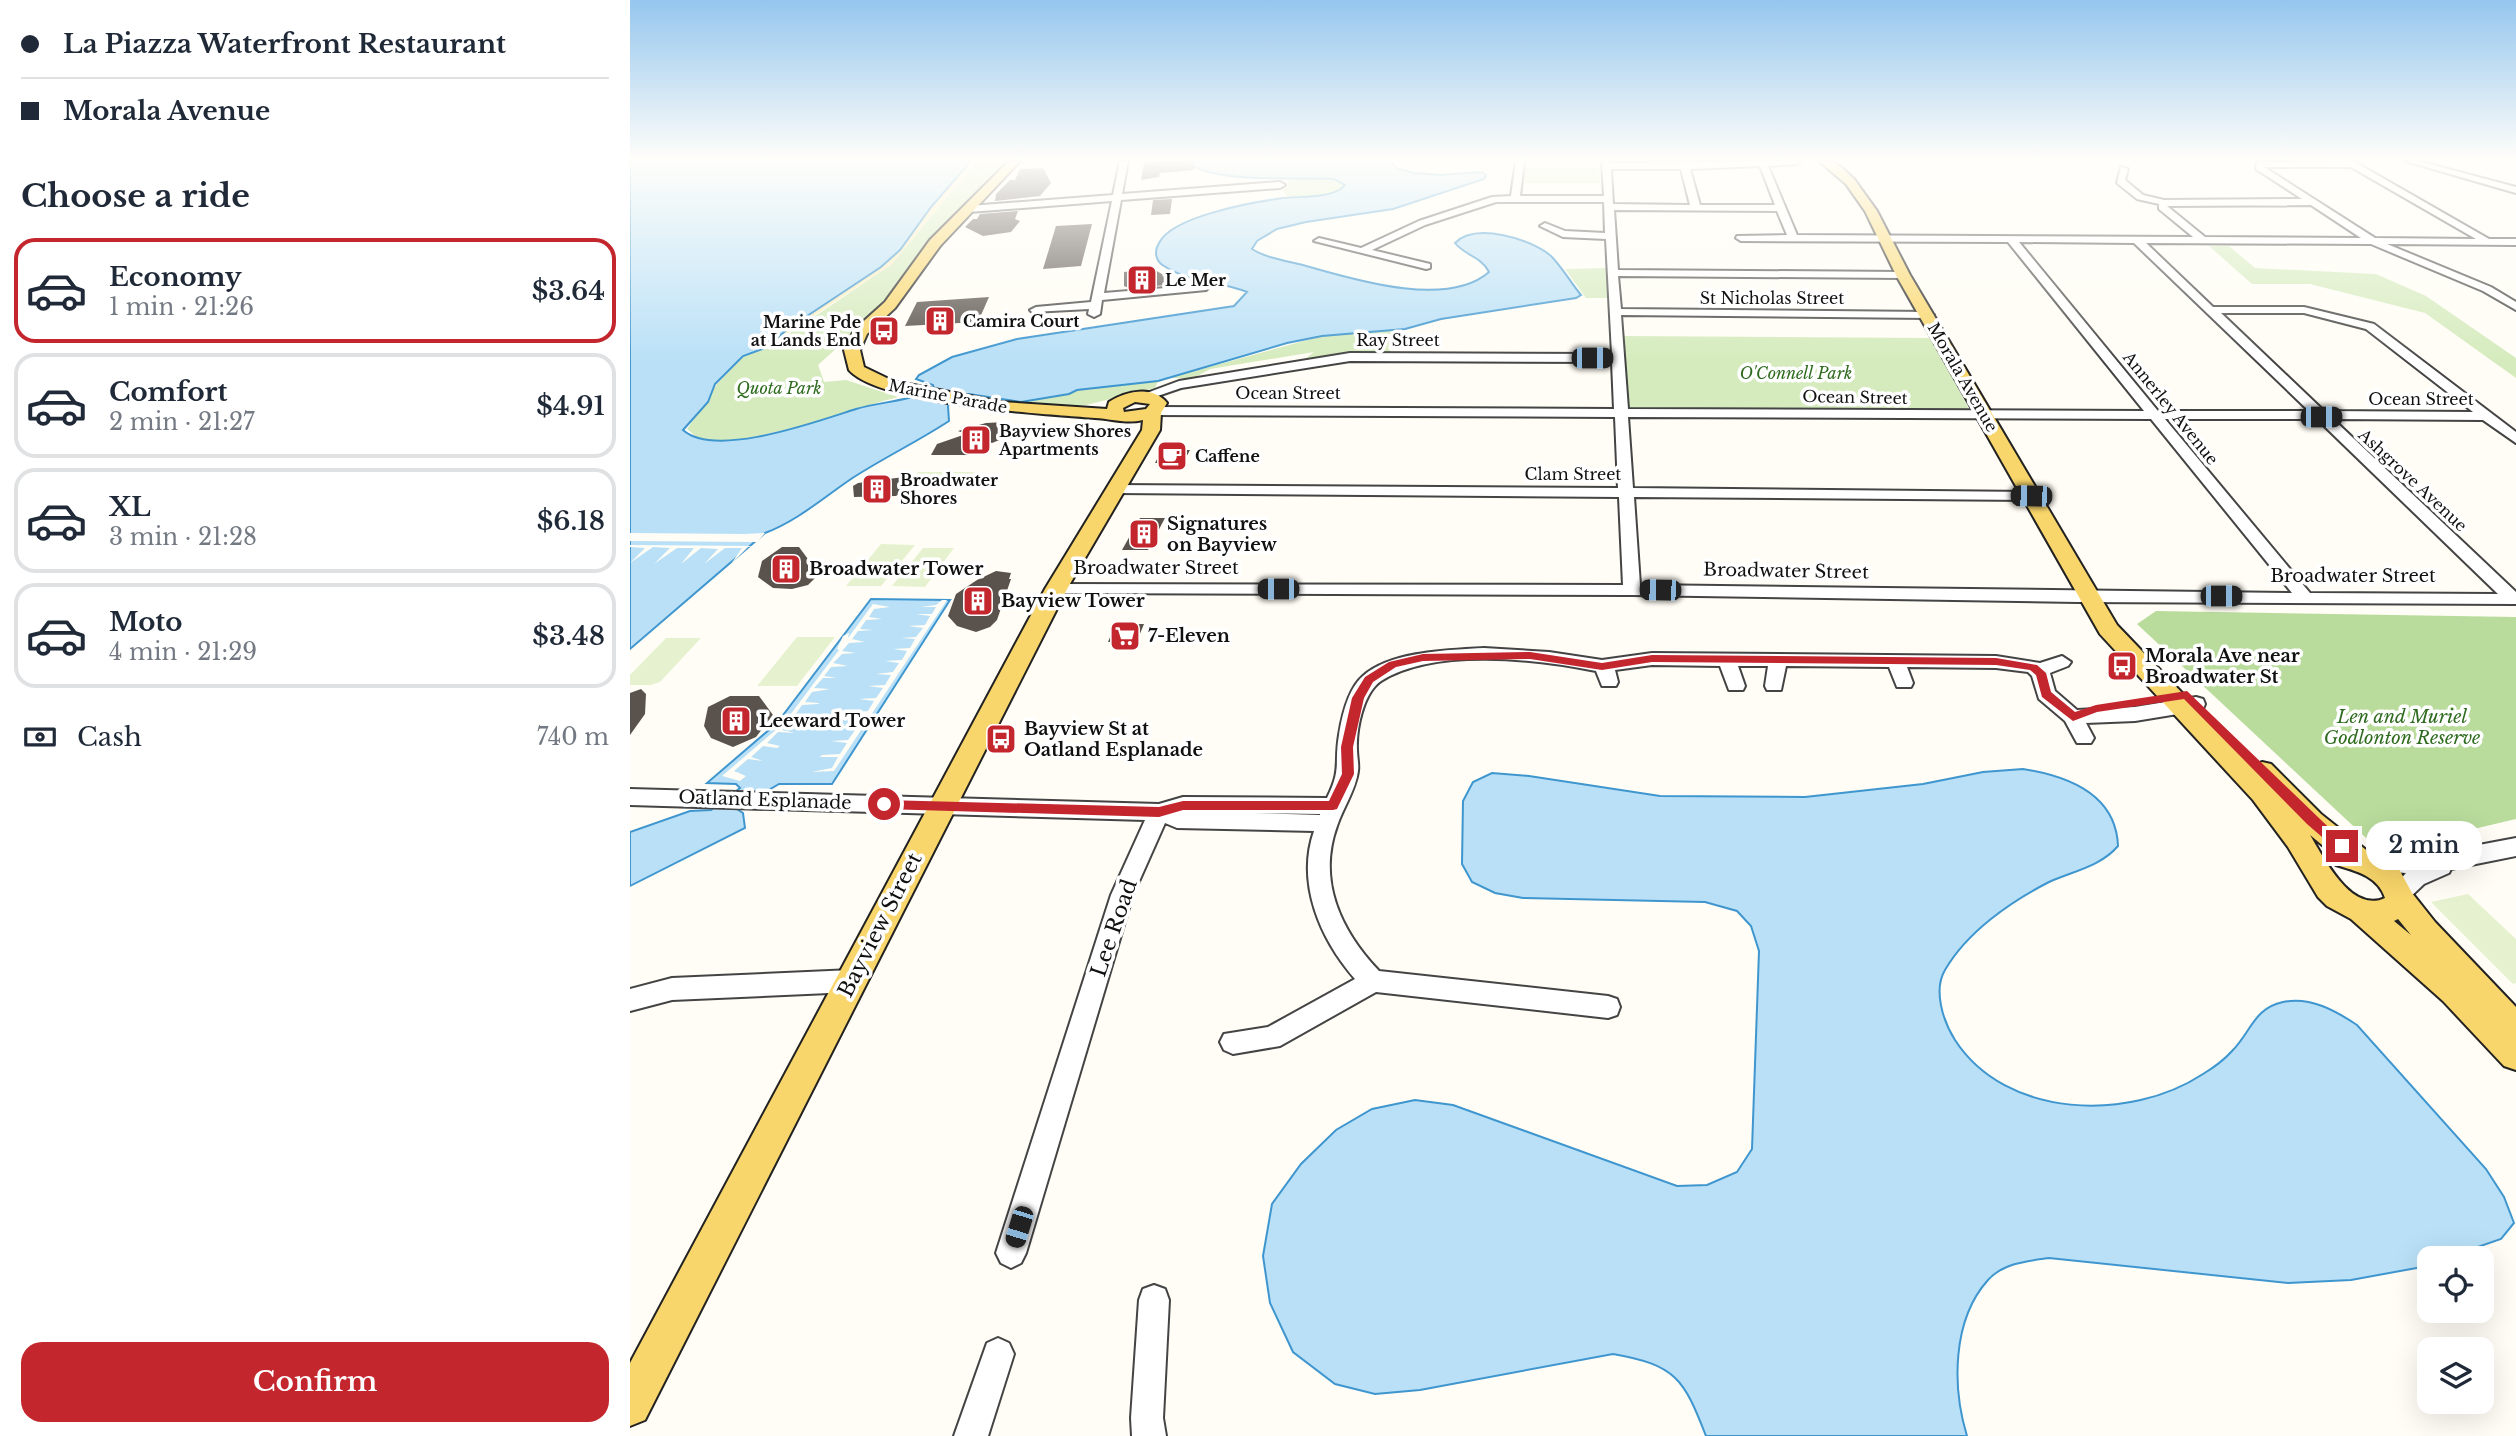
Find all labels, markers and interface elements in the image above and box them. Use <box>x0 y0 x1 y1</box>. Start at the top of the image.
text: La Piazza Waterfront Restaurant <box>63 28 506 60</box>
text: Morala Avenue <box>63 95 270 127</box>
text: Choose a ride <box>21 176 250 216</box>
icon: car <box>25 259 88 322</box>
text: Economy <box>109 261 242 293</box>
building icon: Le Mer <box>1125 263 1159 297</box>
place label: Le Mer <box>1165 270 1226 290</box>
text: $3.64 <box>532 275 605 307</box>
street label: St Nicholas Street <box>1700 288 1844 308</box>
text: 1 min · 21:26 <box>109 293 254 321</box>
building icon: Camira Court <box>923 304 957 338</box>
place label: Camira Court <box>963 311 1080 331</box>
place label: Marine Pde at Lands End <box>751 312 861 350</box>
bus stop icon: Marine Pde at Lands End <box>867 314 901 348</box>
street label: Morala Avenue <box>1924 319 2002 435</box>
street label: Ray Street <box>1356 330 1440 350</box>
street label: Annerley Avenue <box>2119 347 2223 469</box>
car <box>1572 348 1614 369</box>
park label: O'Connell Park <box>1740 363 1852 383</box>
icon: car <box>25 374 88 437</box>
street label: Marine Parade <box>887 375 1009 417</box>
text: Comfort <box>109 376 227 408</box>
park label: Quota Park <box>737 378 821 398</box>
street label: Ocean Street <box>1235 383 1341 403</box>
street label: Ocean Street <box>1802 386 1908 408</box>
street label: Ocean Street <box>2368 389 2474 409</box>
text: $4.91 <box>536 390 605 422</box>
car <box>2301 407 2343 428</box>
text: 2 min · 21:27 <box>109 408 255 436</box>
place label: Bayview Shores Apartments <box>998 421 1131 459</box>
building icon: Bayview Shores Apartments <box>959 423 993 457</box>
street label: Ashgrove Avenue <box>2354 424 2471 535</box>
cafe icon: Caffene <box>1155 439 1189 473</box>
place label: Caffene <box>1195 446 1260 466</box>
street label: Clam Street <box>1525 464 1621 484</box>
place label: Broadwater Shores <box>900 470 998 508</box>
building icon: Broadwater Shores <box>860 472 894 506</box>
car <box>2010 485 2053 507</box>
icon: car <box>25 489 88 552</box>
text: XL <box>109 491 151 523</box>
text: $6.18 <box>537 505 605 537</box>
place label: Signatures on Bayview <box>1167 513 1278 556</box>
building icon: Signatures on Bayview <box>1127 517 1161 551</box>
text: 3 min · 21:28 <box>109 523 257 551</box>
building icon: Broadwater Tower <box>769 552 803 586</box>
street label: Broadwater Street <box>1073 557 1239 579</box>
place label: Broadwater Tower <box>809 558 983 580</box>
street label: Broadwater Street <box>1703 559 1869 583</box>
street label: Broadwater Street <box>2270 565 2436 587</box>
car <box>1258 579 1300 600</box>
car <box>1639 579 1682 601</box>
building icon: Bayview Tower <box>961 584 995 618</box>
car <box>2201 586 2243 607</box>
place label: Bayview Tower <box>1001 590 1145 612</box>
icon: car <box>25 604 88 667</box>
text: Moto <box>109 606 182 638</box>
supermarket icon: 7-Eleven <box>1108 619 1142 653</box>
text: $3.48 <box>532 620 605 652</box>
place label: 7-Eleven <box>1148 625 1230 647</box>
text: 4 min · 21:29 <box>109 638 257 666</box>
place label: Morala Ave near Broadwater St <box>2145 645 2300 688</box>
bus stop icon: Morala Ave near Broadwater St <box>2105 649 2139 683</box>
building icon: Leeward Tower <box>719 704 753 738</box>
park label: Len and Muriel Godlonton Reserve <box>2324 706 2480 749</box>
place label: Leeward Tower <box>759 710 905 732</box>
icon: cash <box>21 718 59 756</box>
place label: Bayview St at Oatland Esplanade <box>1024 718 1203 761</box>
text: Cash <box>77 721 142 753</box>
bus stop icon: Bayview St at Oatland Esplanade <box>984 722 1018 756</box>
text: 740 m <box>537 723 609 751</box>
street label: Oatland Esplanade <box>678 786 852 814</box>
route start <box>868 788 900 820</box>
callout: 2 min <box>2366 822 2482 870</box>
route end <box>2326 830 2358 862</box>
text: 2 min <box>2389 831 2459 859</box>
street label: Bayview Street <box>832 848 928 1002</box>
street label: Lee Road <box>1085 876 1143 980</box>
car <box>1003 1204 1036 1250</box>
map controls <box>2417 1246 2494 1414</box>
button: locate <box>2417 1246 2494 1323</box>
button: layers <box>2417 1337 2494 1414</box>
button: Confirm <box>21 1342 609 1422</box>

